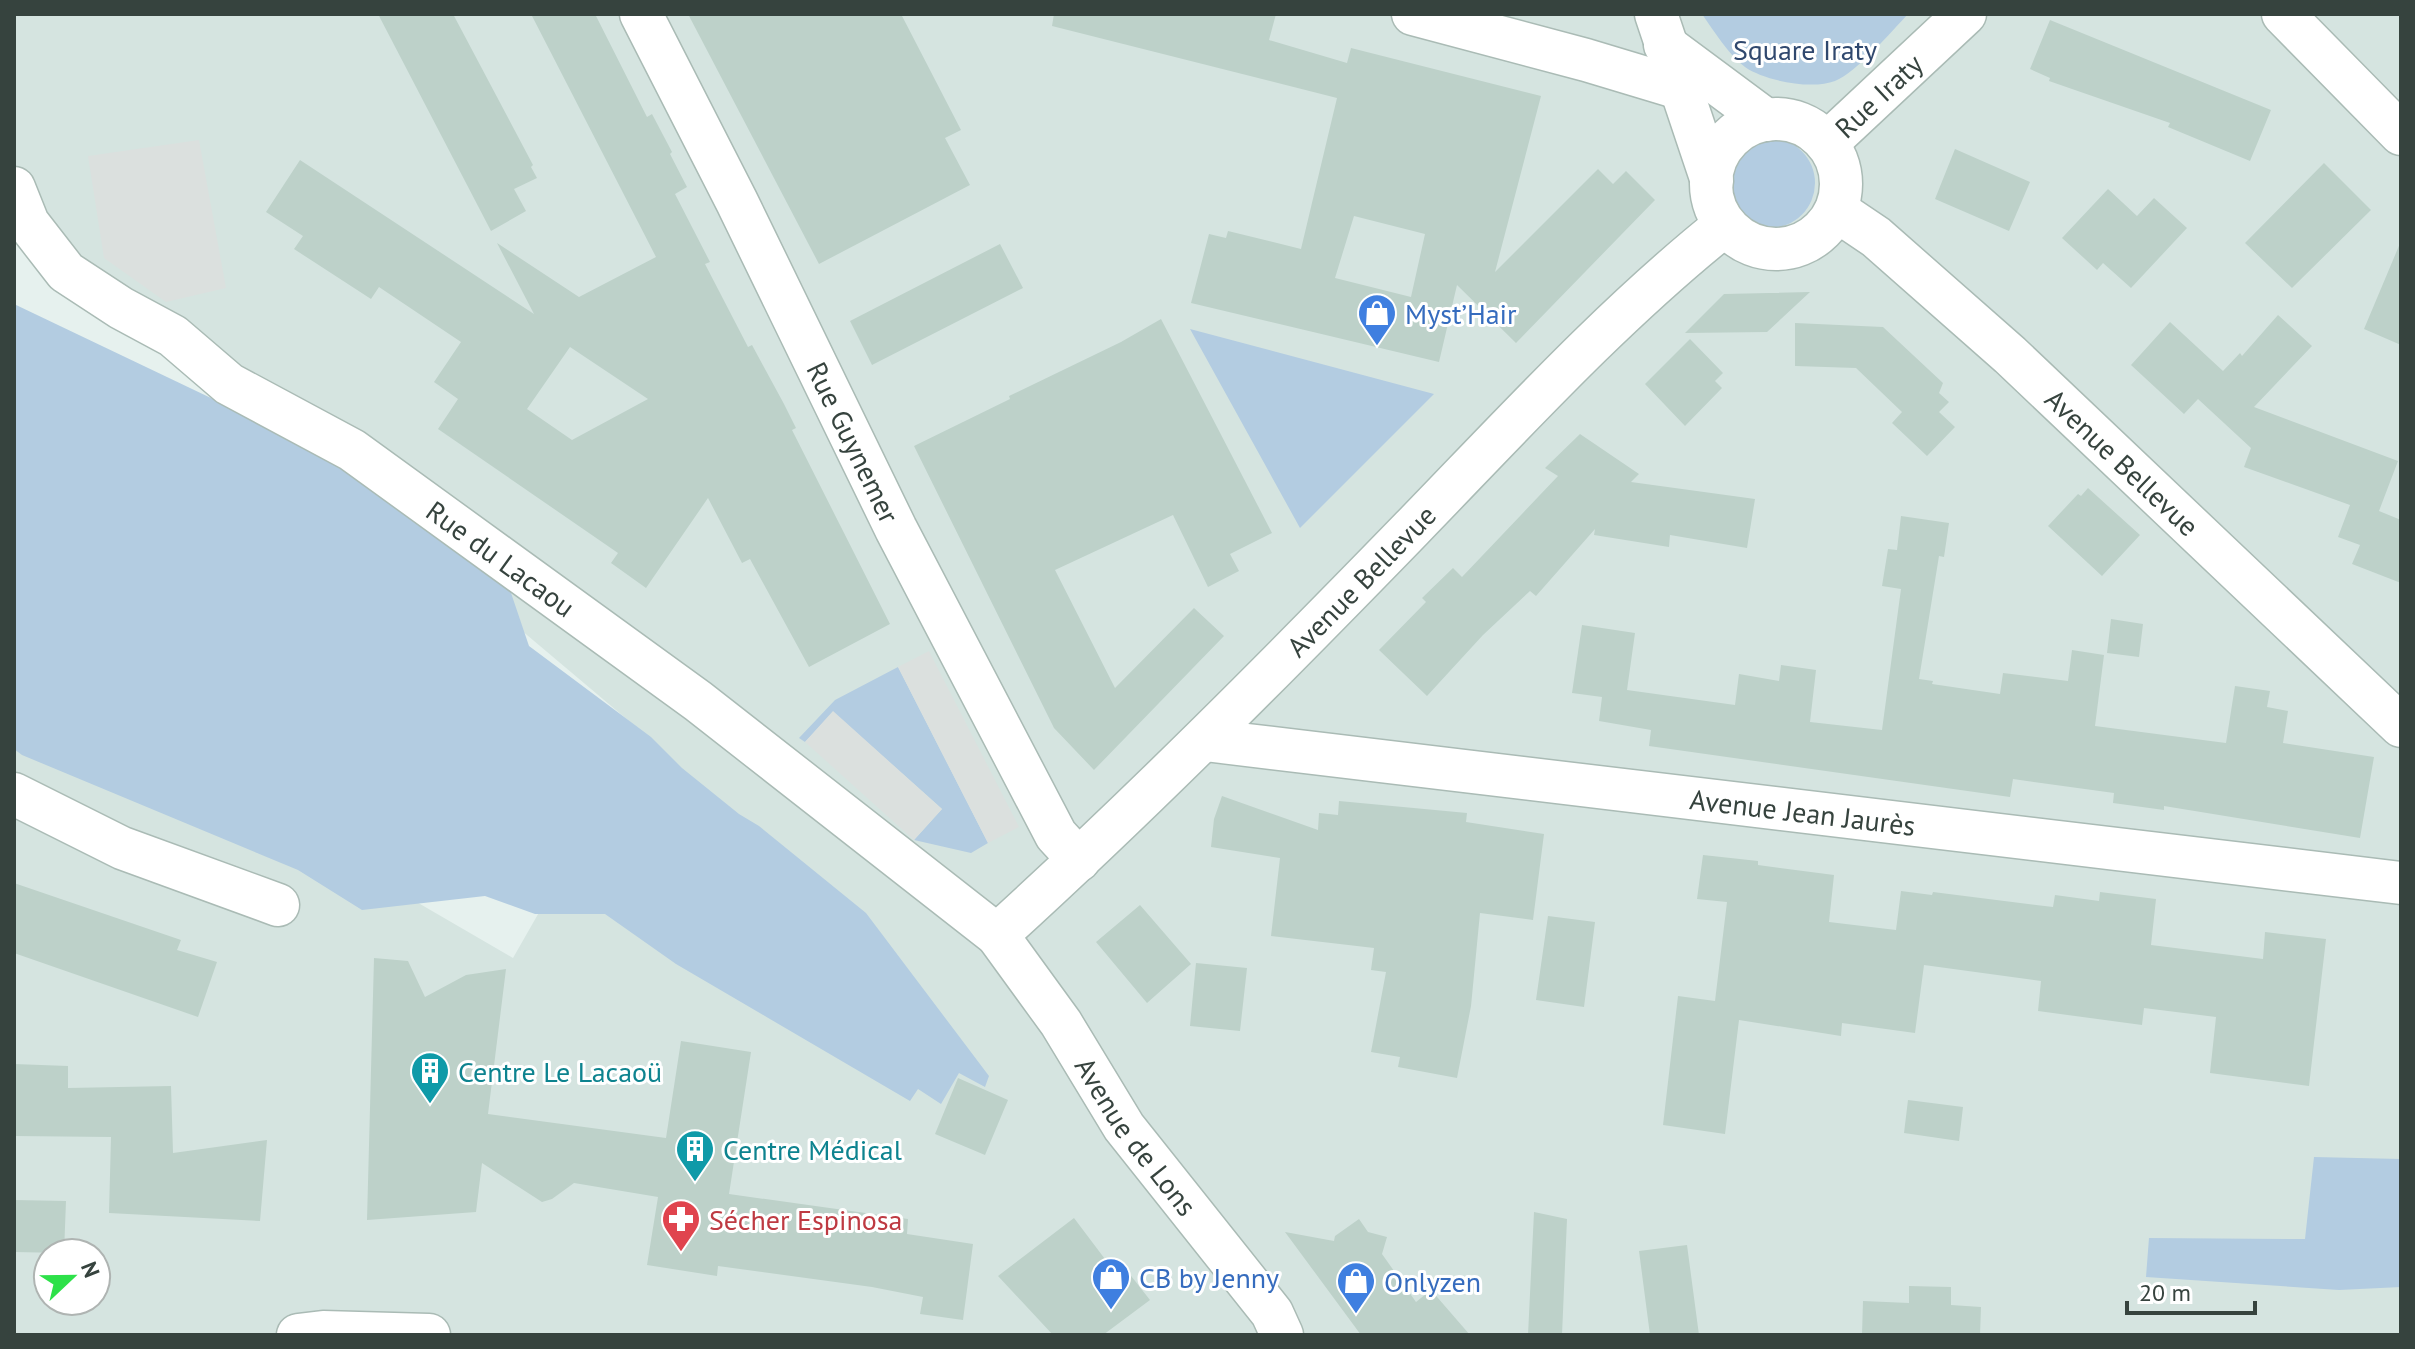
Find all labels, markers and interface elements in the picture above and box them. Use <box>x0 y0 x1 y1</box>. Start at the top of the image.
park label: Square Iraty <box>1733 31 1877 68</box>
street label: Rue Iraty <box>1826 45 1930 145</box>
shop icon: Myst’Hair <box>1356 292 1398 347</box>
place label: Myst’Hair <box>1405 295 1517 332</box>
street label: Rue Guynemer <box>799 355 909 529</box>
street label: Avenue Bellevue <box>2038 380 2207 544</box>
street label: Rue du Lacaou <box>419 492 583 625</box>
street label: Avenue Bellevue <box>1278 497 1443 664</box>
street label: Avenue Jean Jaurès <box>1688 780 1918 843</box>
building icon: Centre Le Lacaoü <box>409 1050 451 1105</box>
street label: Avenue de Lons <box>1067 1050 1206 1223</box>
place label: Centre Le Lacaoü <box>458 1053 662 1090</box>
building icon: Centre Médical <box>674 1128 716 1183</box>
place label: Centre Médical <box>723 1131 902 1168</box>
pharmacy icon: Sécher Espinosa <box>660 1198 702 1253</box>
place label: Sécher Espinosa <box>709 1201 902 1238</box>
north arrow <box>32 1237 112 1317</box>
shop icon: CB by Jenny <box>1090 1256 1132 1311</box>
text: N <box>75 1258 106 1281</box>
place label: CB by Jenny <box>1139 1259 1279 1296</box>
shop icon: Onlyzen <box>1335 1260 1377 1315</box>
place label: Onlyzen <box>1384 1263 1481 1300</box>
scale bar <box>2127 1265 2255 1315</box>
text: 20 m <box>2139 1277 2191 1308</box>

